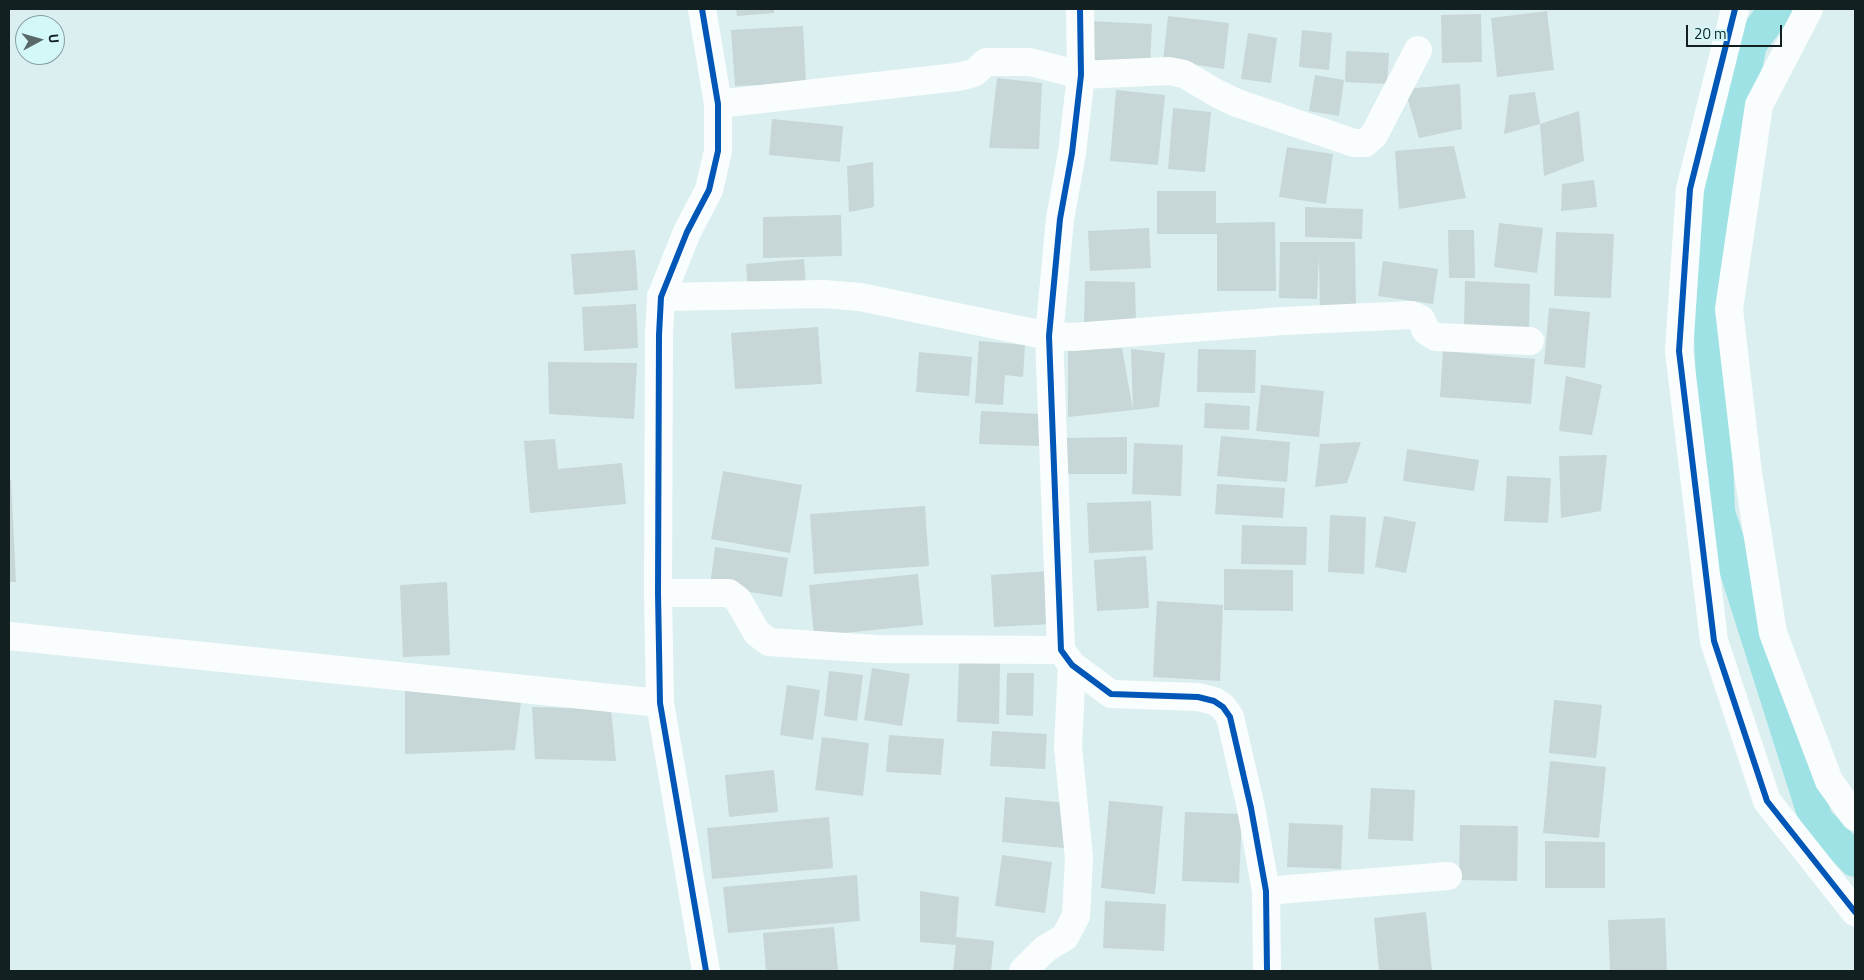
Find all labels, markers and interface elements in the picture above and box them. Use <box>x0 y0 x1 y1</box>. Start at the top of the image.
north arrow <box>15 15 65 65</box>
scale bar <box>1689 15 1785 47</box>
text: 20 m <box>1694 22 1727 45</box>
text: U <box>43 33 65 44</box>

